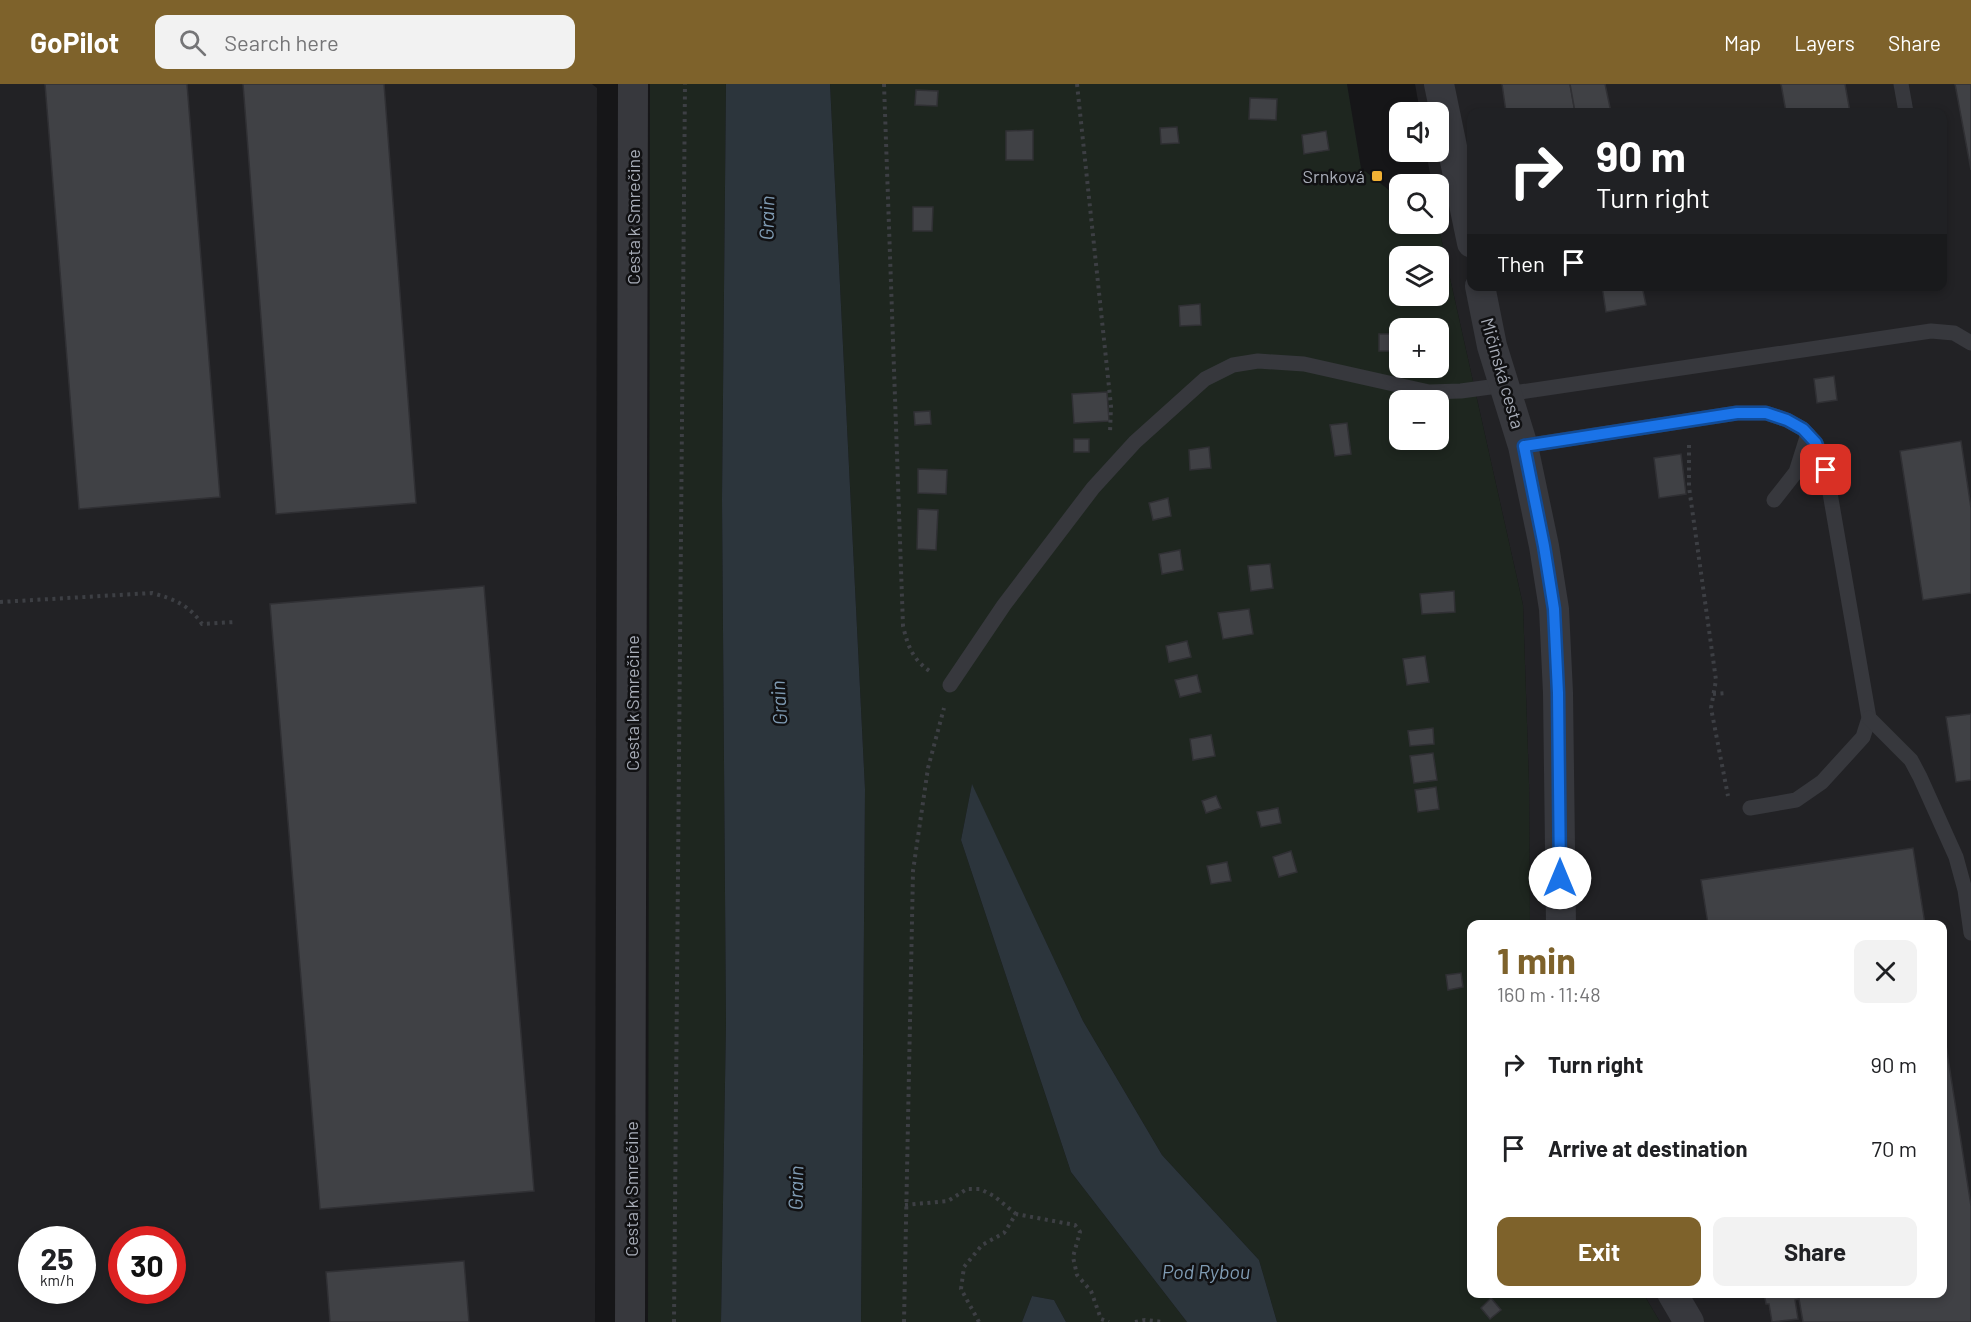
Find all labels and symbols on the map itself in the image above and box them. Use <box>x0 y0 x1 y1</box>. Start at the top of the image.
street label: Cesta k Smrečine <box>622 149 644 285</box>
place label: Srnková <box>1303 165 1365 187</box>
marker: Srnková <box>1370 169 1384 183</box>
water label: Grain <box>754 195 778 241</box>
street label: Mičinská cesta <box>1477 315 1529 431</box>
pin <box>1800 444 1851 495</box>
street label: Cesta k Smrečine <box>621 635 643 771</box>
water label: Grain <box>764 680 792 726</box>
position arrow <box>1528 846 1592 910</box>
street label: Cesta k Smrečine <box>620 1121 642 1257</box>
water label: Grain <box>783 1165 807 1211</box>
speed limit sign: 30 <box>108 1226 186 1304</box>
water label: Pod Rybou <box>1162 1259 1250 1283</box>

